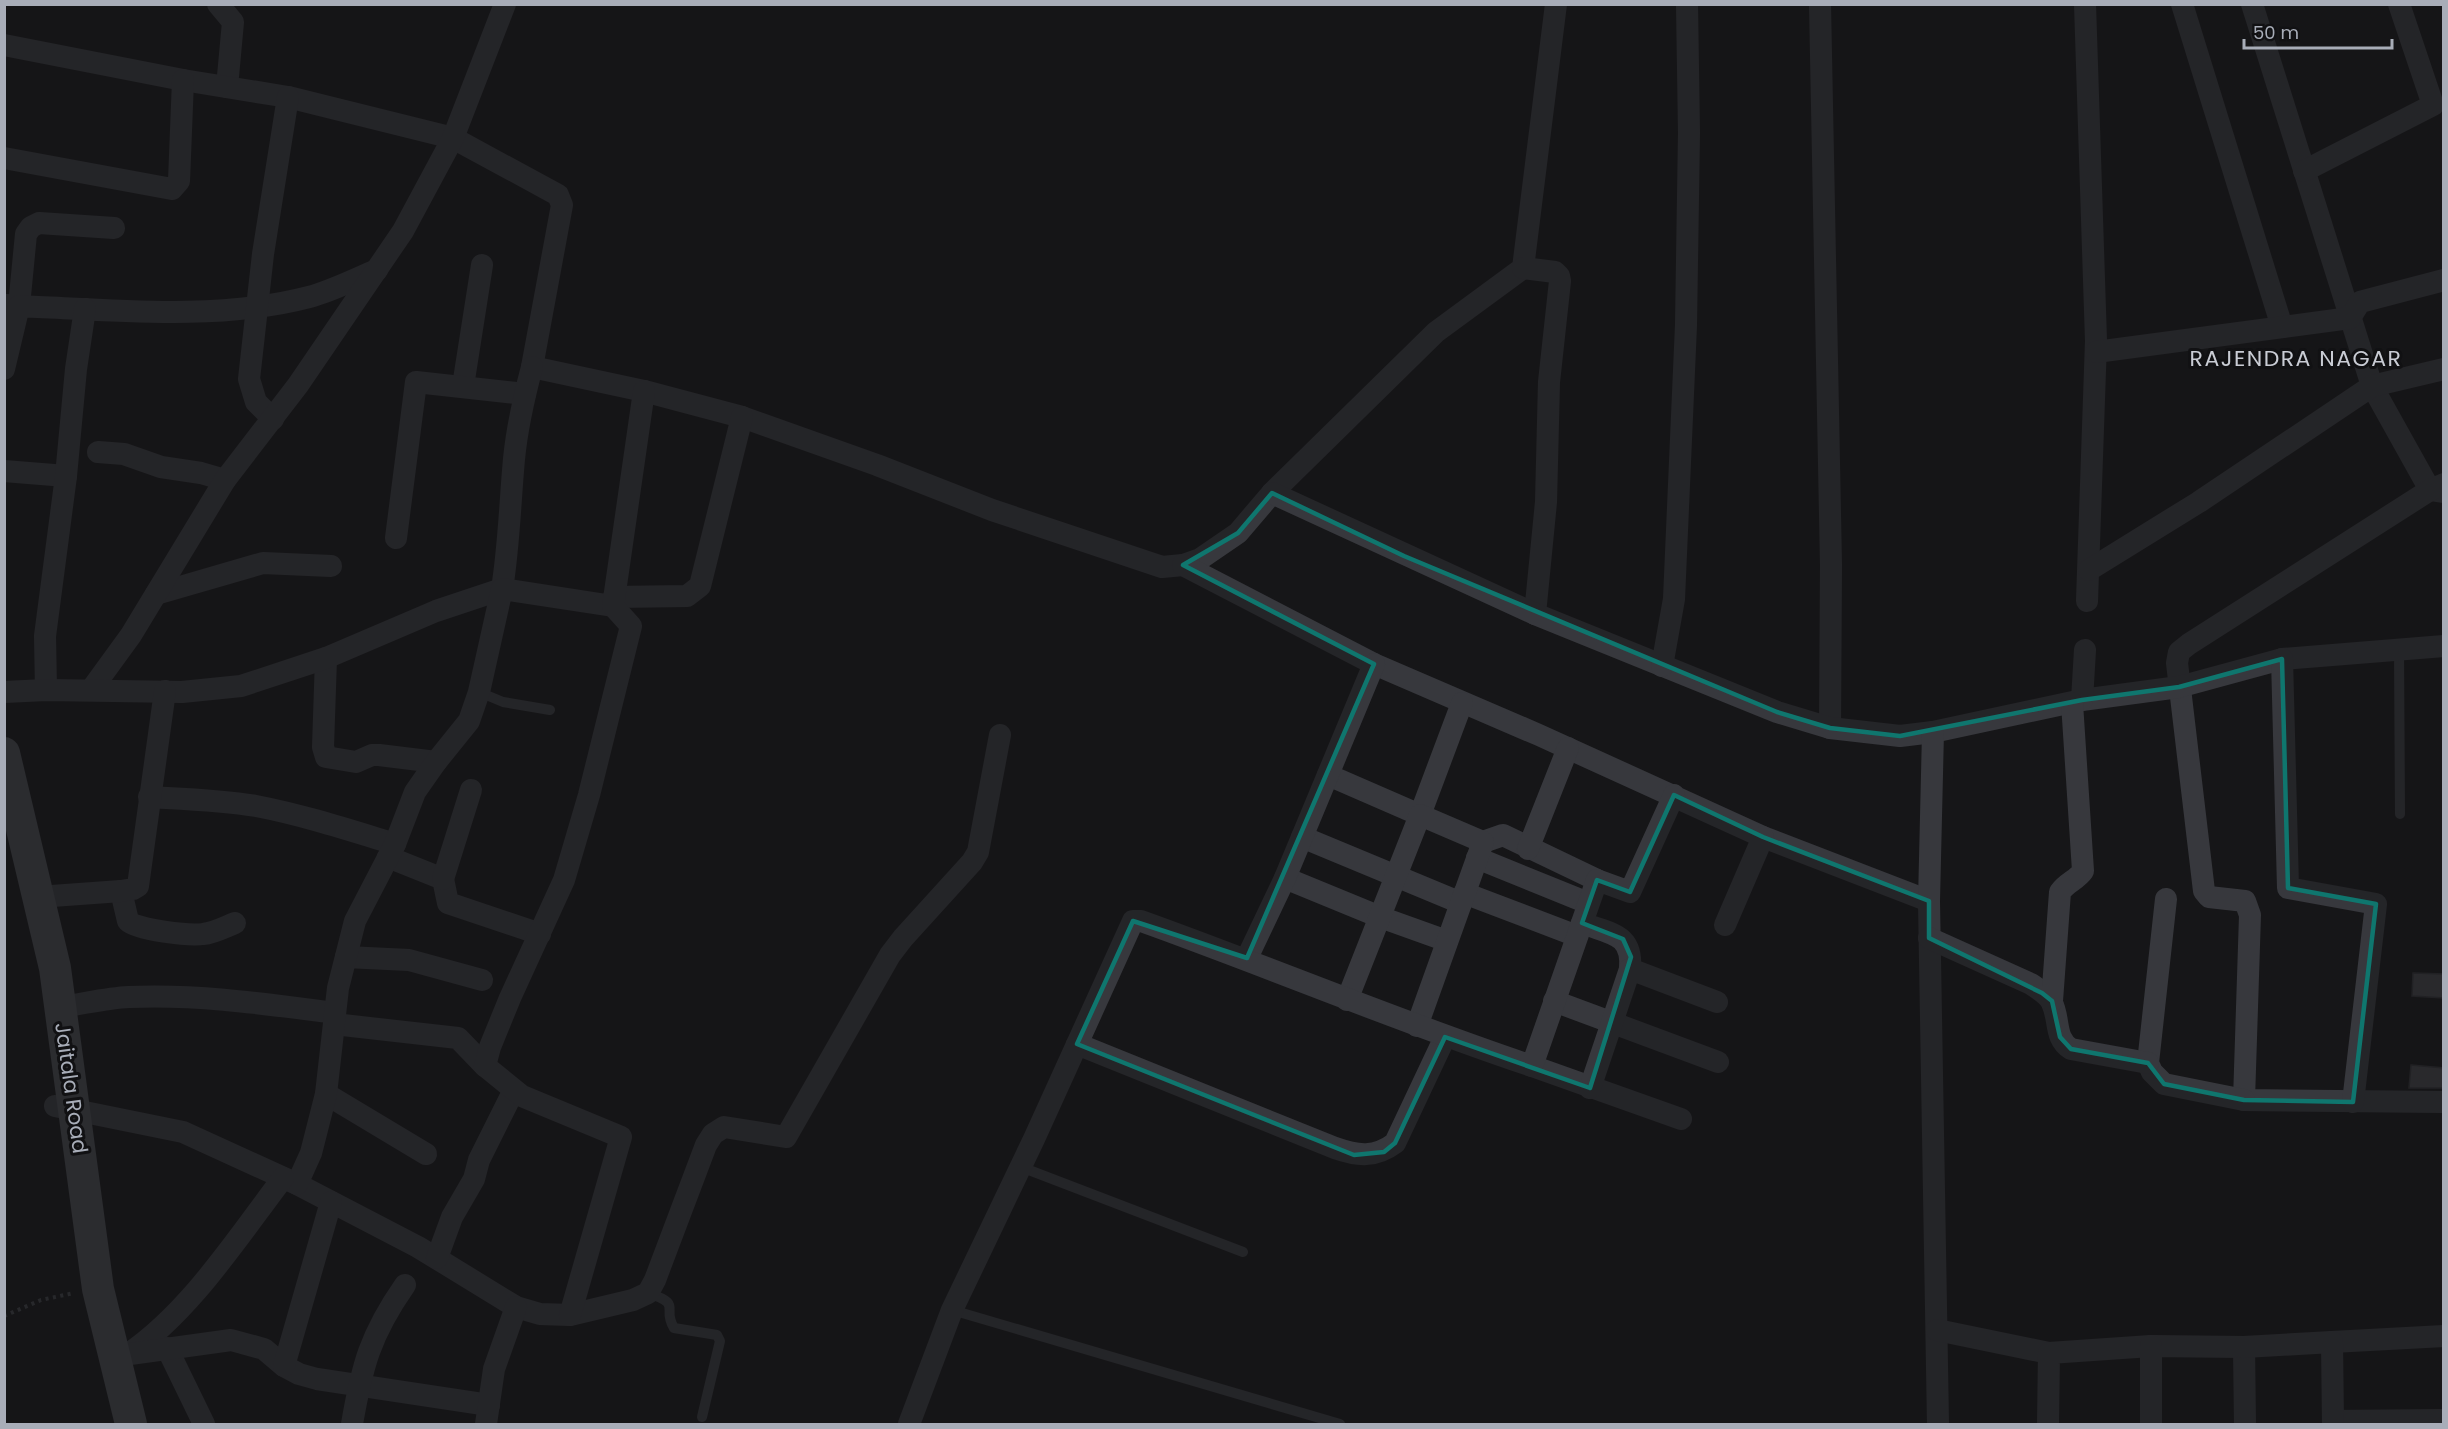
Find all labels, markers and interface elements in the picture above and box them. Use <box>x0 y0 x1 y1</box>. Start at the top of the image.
scale bar <box>2244 12 2392 50</box>
text: 50 m <box>2253 20 2299 45</box>
district label: RAJENDRA NAGAR <box>2190 343 2402 374</box>
street label: Jaitala Road <box>48 1021 95 1155</box>

